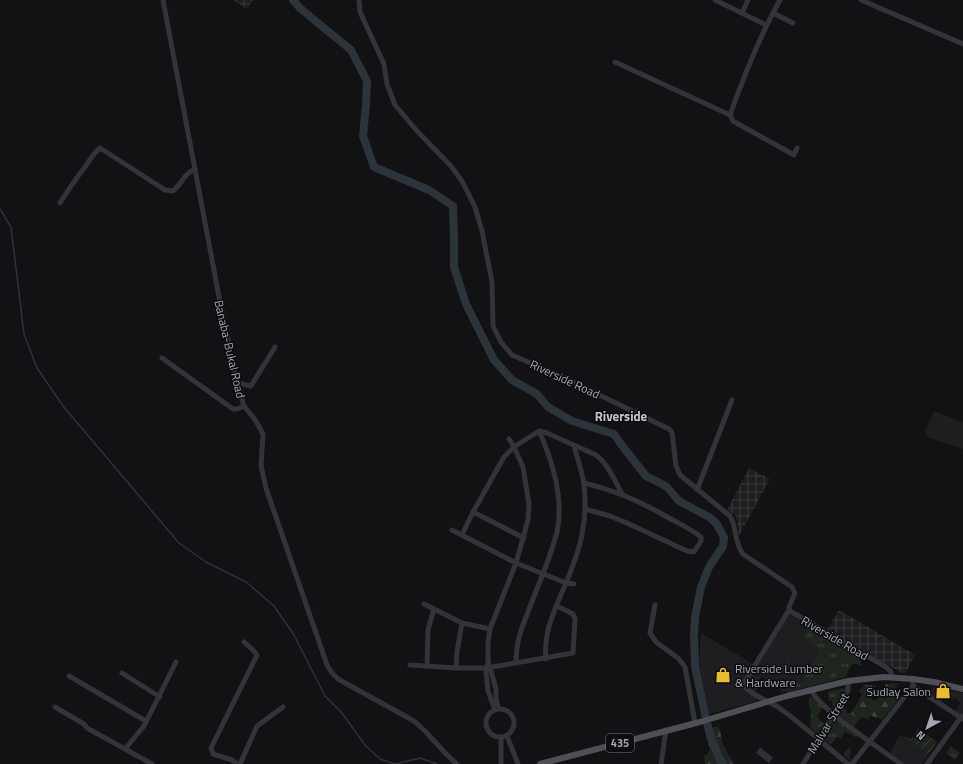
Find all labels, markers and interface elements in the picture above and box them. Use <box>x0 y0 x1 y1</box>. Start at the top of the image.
street label: Banaba-Bukal Road <box>209 298 251 400</box>
street label: Riverside Road <box>527 355 603 403</box>
district label: Riverside <box>595 406 648 426</box>
street label: Riverside Road <box>798 611 872 665</box>
place label: Riverside Lumber & Hardware <box>735 659 823 692</box>
shop icon: Riverside Lumber & Hardware <box>714 666 732 684</box>
place label: Sudlay Salon <box>867 682 931 701</box>
shop icon: Sudlay Salon <box>934 682 952 700</box>
street label: Malvar Street <box>802 688 854 757</box>
north arrow <box>907 708 947 748</box>
text: N <box>913 727 929 744</box>
road number: 435 <box>606 734 634 752</box>

